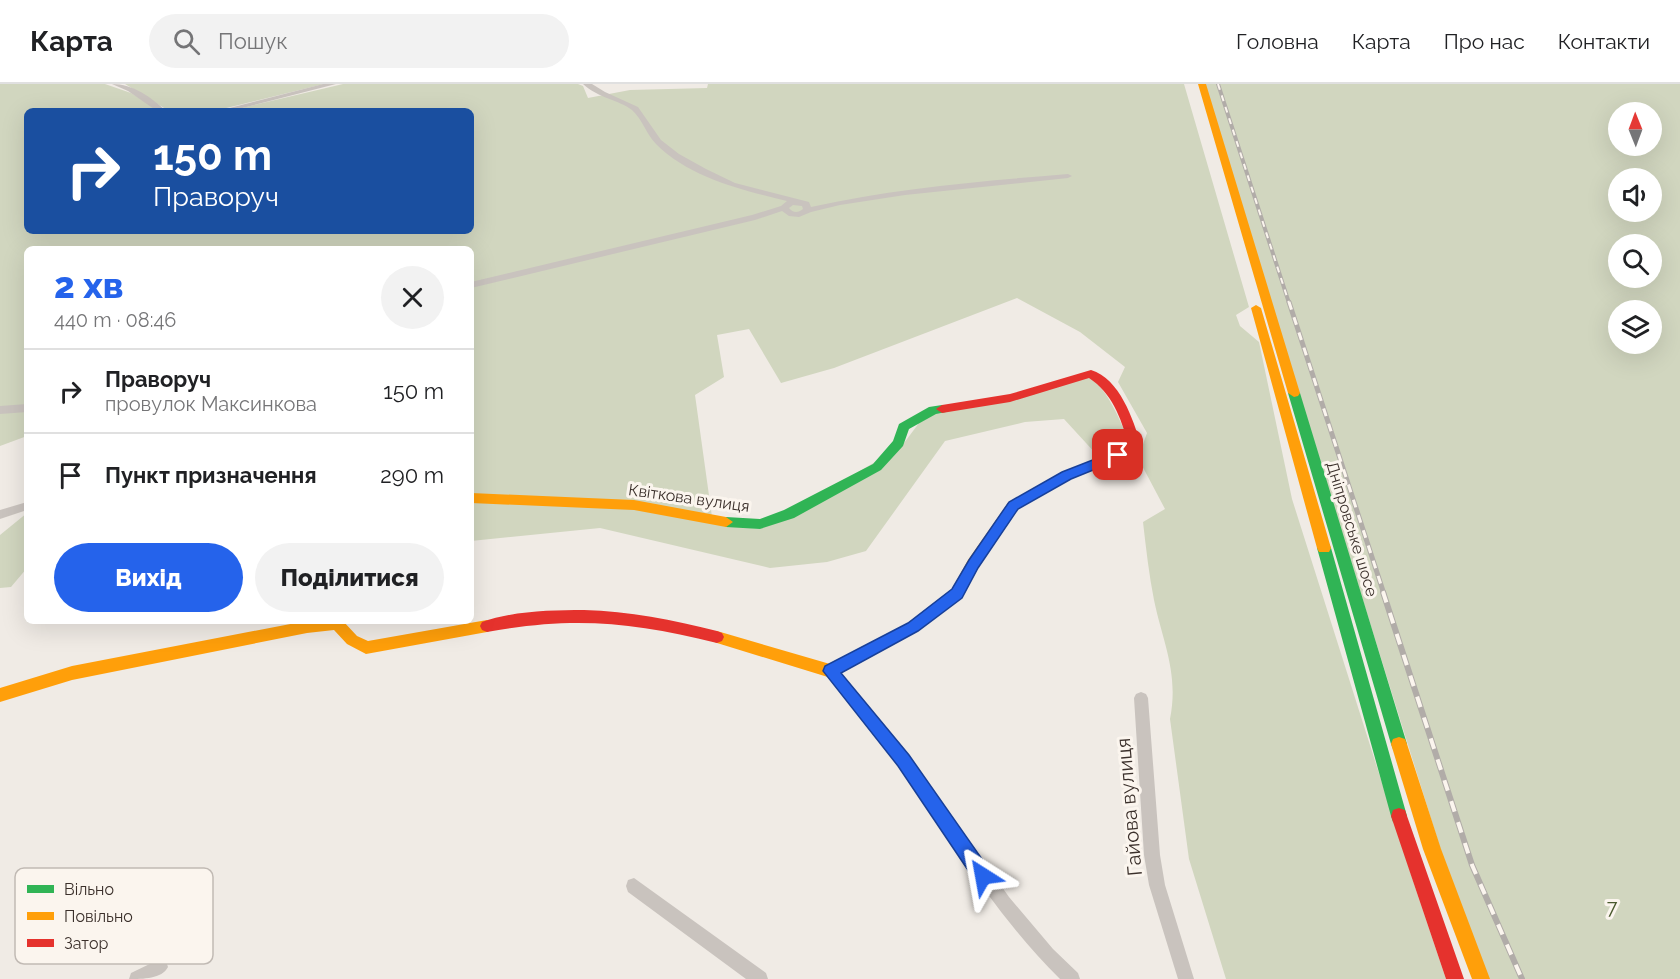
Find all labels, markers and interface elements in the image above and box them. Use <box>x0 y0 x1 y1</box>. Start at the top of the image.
search box <box>149 14 569 68</box>
text: Карта <box>30 25 113 58</box>
icon: search <box>170 25 203 58</box>
text: Пошук <box>218 28 288 54</box>
text: Головна <box>1236 29 1319 54</box>
text: Карта <box>1352 29 1411 54</box>
text: Про нас <box>1444 29 1525 54</box>
text: Контакти <box>1558 29 1650 54</box>
north arrow <box>1608 102 1662 156</box>
map controls <box>1608 102 1662 354</box>
text: 150 m <box>153 131 272 180</box>
icon: right <box>54 132 132 210</box>
button: sound <box>1608 168 1662 222</box>
text: Праворуч <box>153 181 279 212</box>
button: search <box>1608 234 1662 288</box>
text: 2 хв <box>54 264 124 306</box>
button: close <box>381 266 444 329</box>
button: layers <box>1608 300 1662 354</box>
text: 440 m · 08:46 <box>54 308 176 332</box>
text: Праворуч <box>105 366 211 392</box>
icon: right <box>54 375 87 408</box>
text: 150 m <box>383 378 444 404</box>
text: провулок Максинкова <box>105 392 317 416</box>
pin <box>1092 429 1143 480</box>
icon: arrive <box>1101 438 1134 471</box>
icon: arrive <box>54 459 87 492</box>
street label: Дніпровське шосе <box>1322 459 1382 599</box>
text: Пункт призначення <box>105 462 317 488</box>
text: 290 m <box>380 462 444 488</box>
street label: Квіткова вулиця <box>627 480 751 516</box>
button: Вихід <box>54 543 243 612</box>
button: Поділитися <box>255 543 444 612</box>
street label: Гайова вулиця <box>1111 737 1147 877</box>
position arrow <box>951 844 1015 908</box>
legend <box>15 868 213 964</box>
text: Вільно <box>64 880 114 899</box>
park label: 7 <box>1607 895 1618 919</box>
text: Повільно <box>64 907 133 926</box>
text: Затор <box>64 934 108 953</box>

